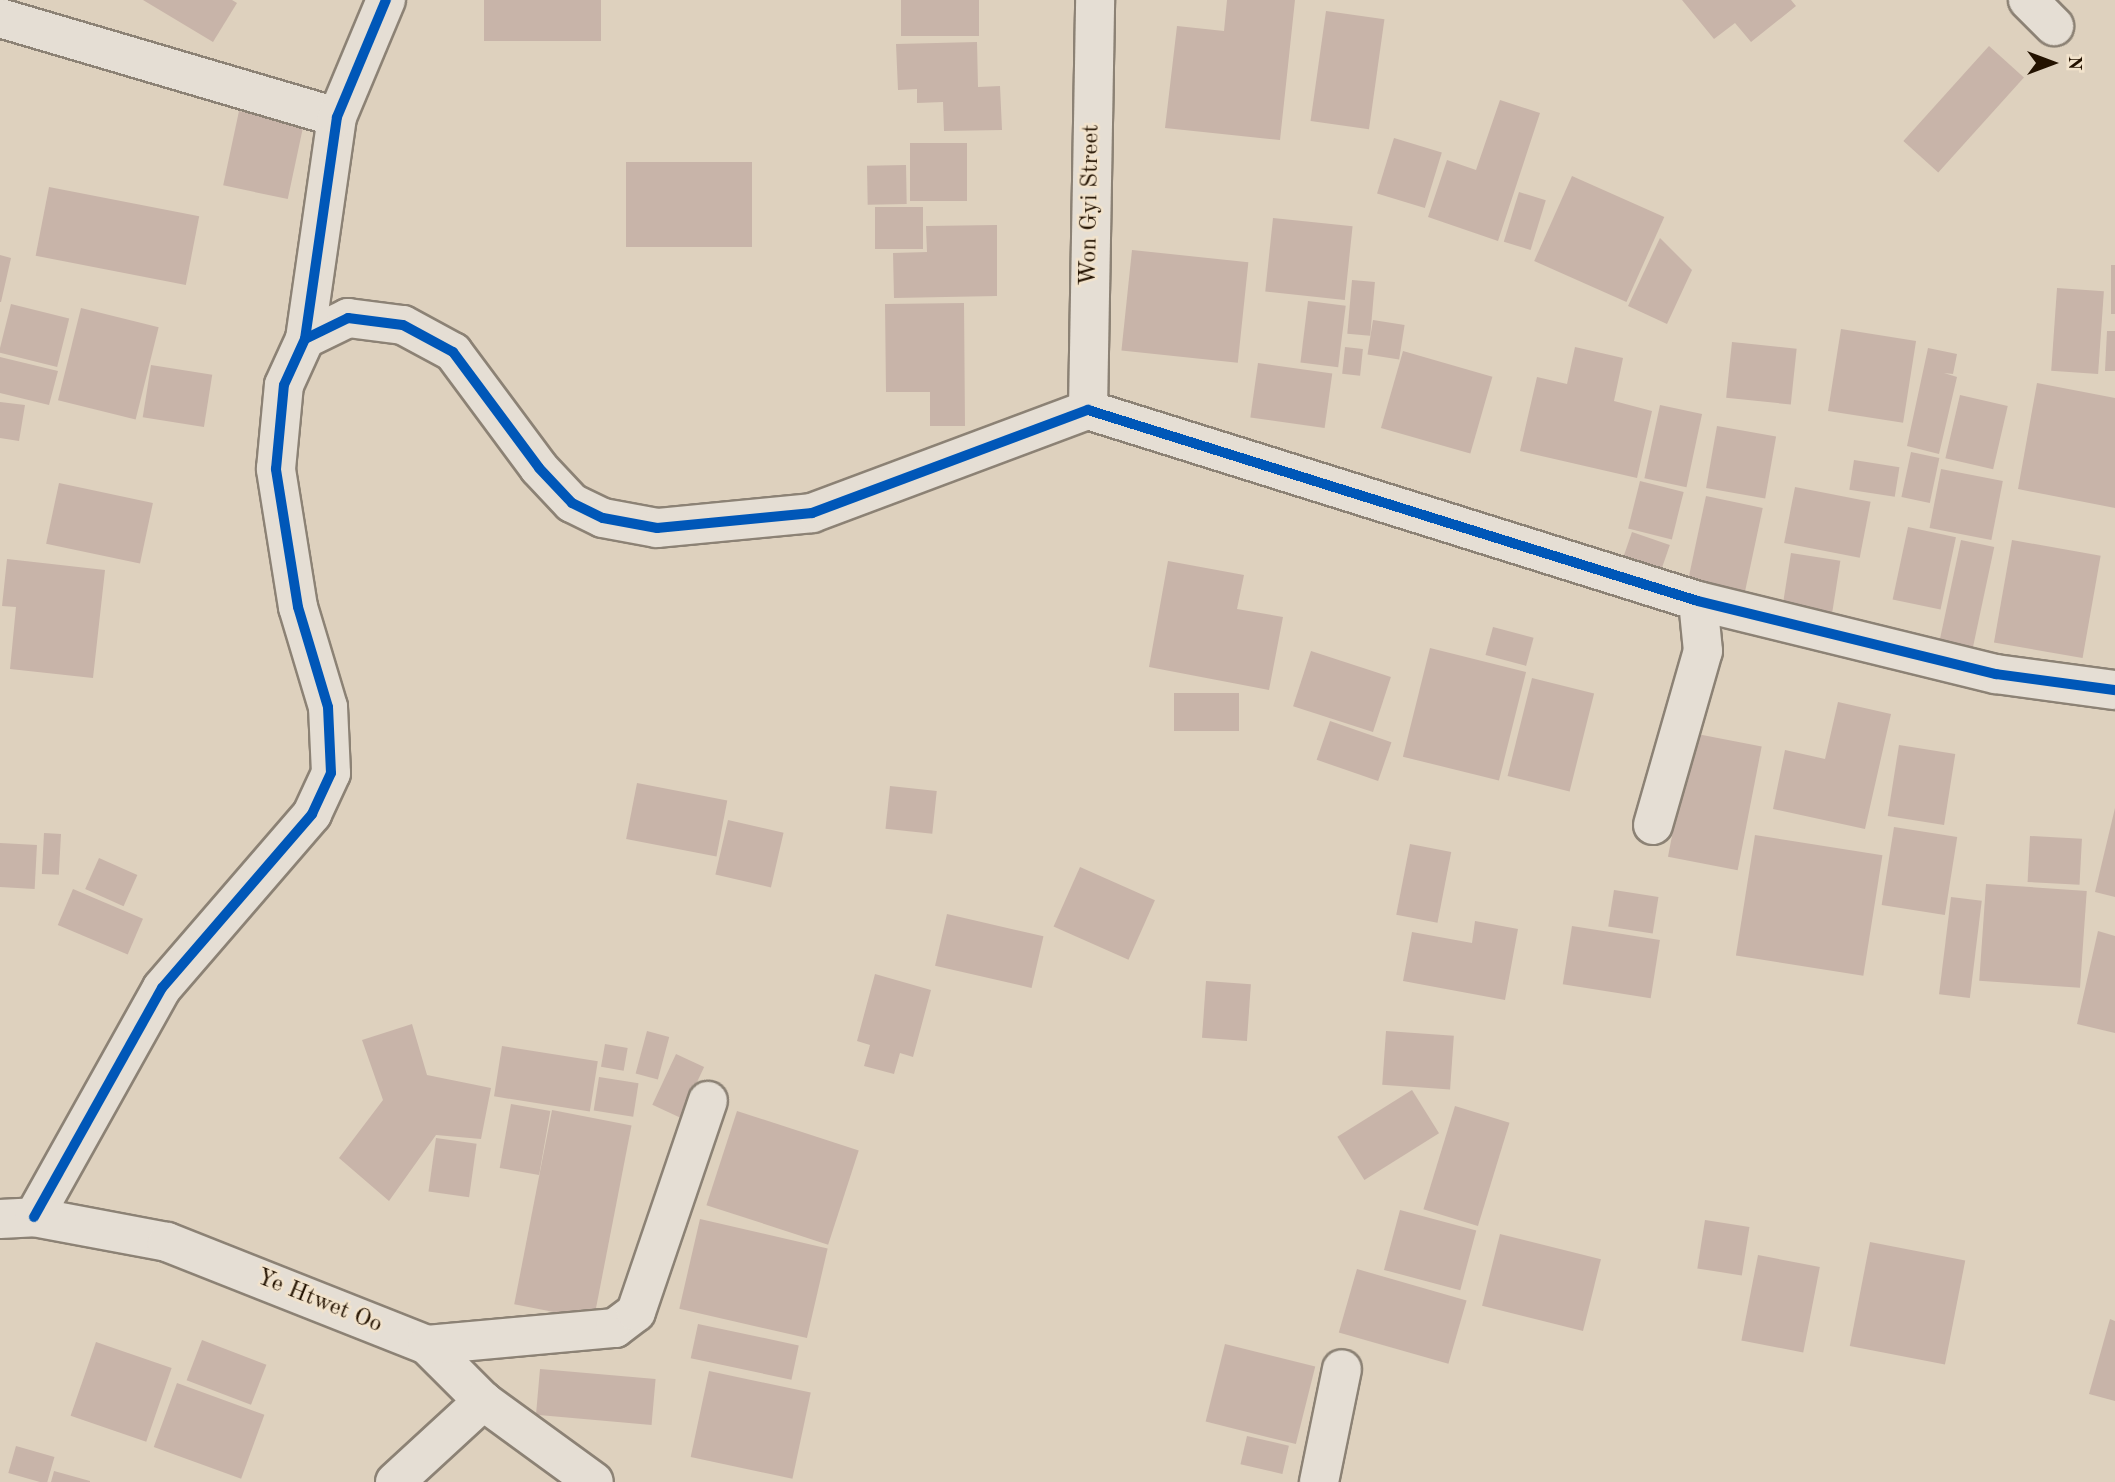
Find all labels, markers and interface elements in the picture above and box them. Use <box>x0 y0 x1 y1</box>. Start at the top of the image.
north arrow <box>2017 28 2087 98</box>
text: N <box>2064 56 2083 70</box>
street label: Won Gyi Street <box>1075 124 1107 286</box>
street label: Ye Htwet Oo <box>252 1264 386 1340</box>

